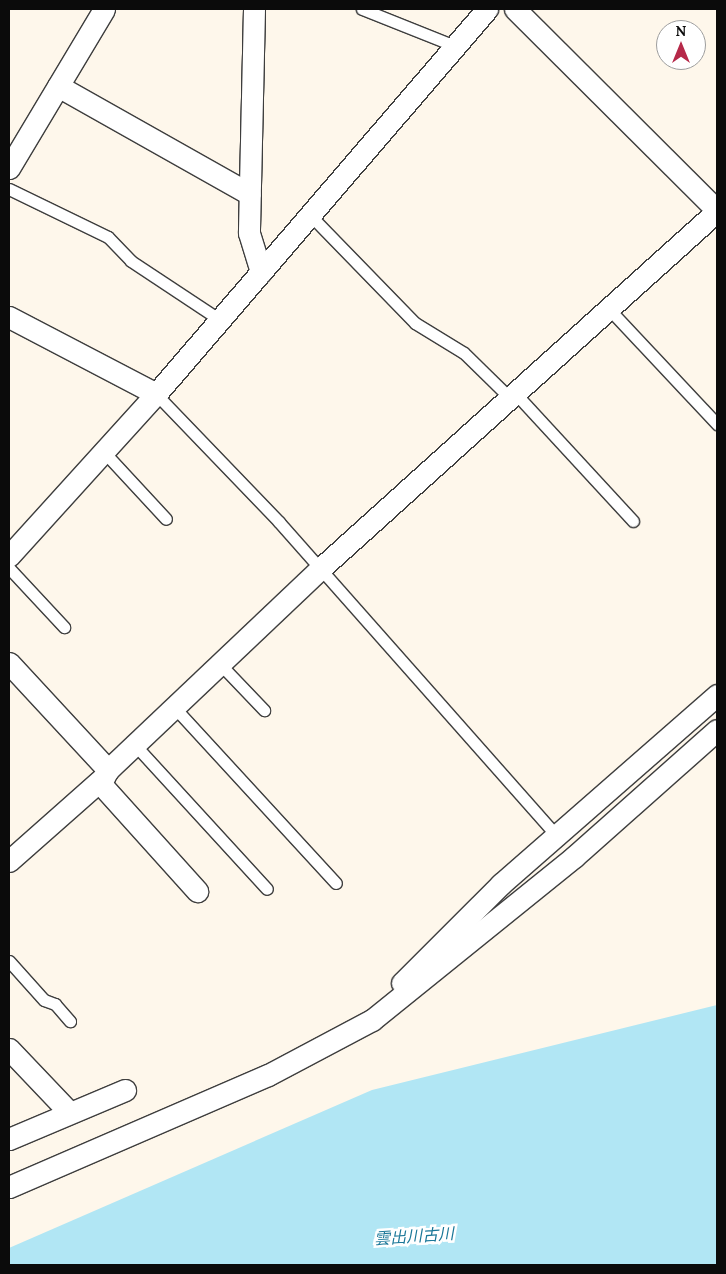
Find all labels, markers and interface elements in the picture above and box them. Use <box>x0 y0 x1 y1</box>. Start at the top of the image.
north arrow <box>656 20 706 70</box>
text: N <box>676 22 686 40</box>
water label: 雲出川古川 <box>373 1224 455 1248</box>

